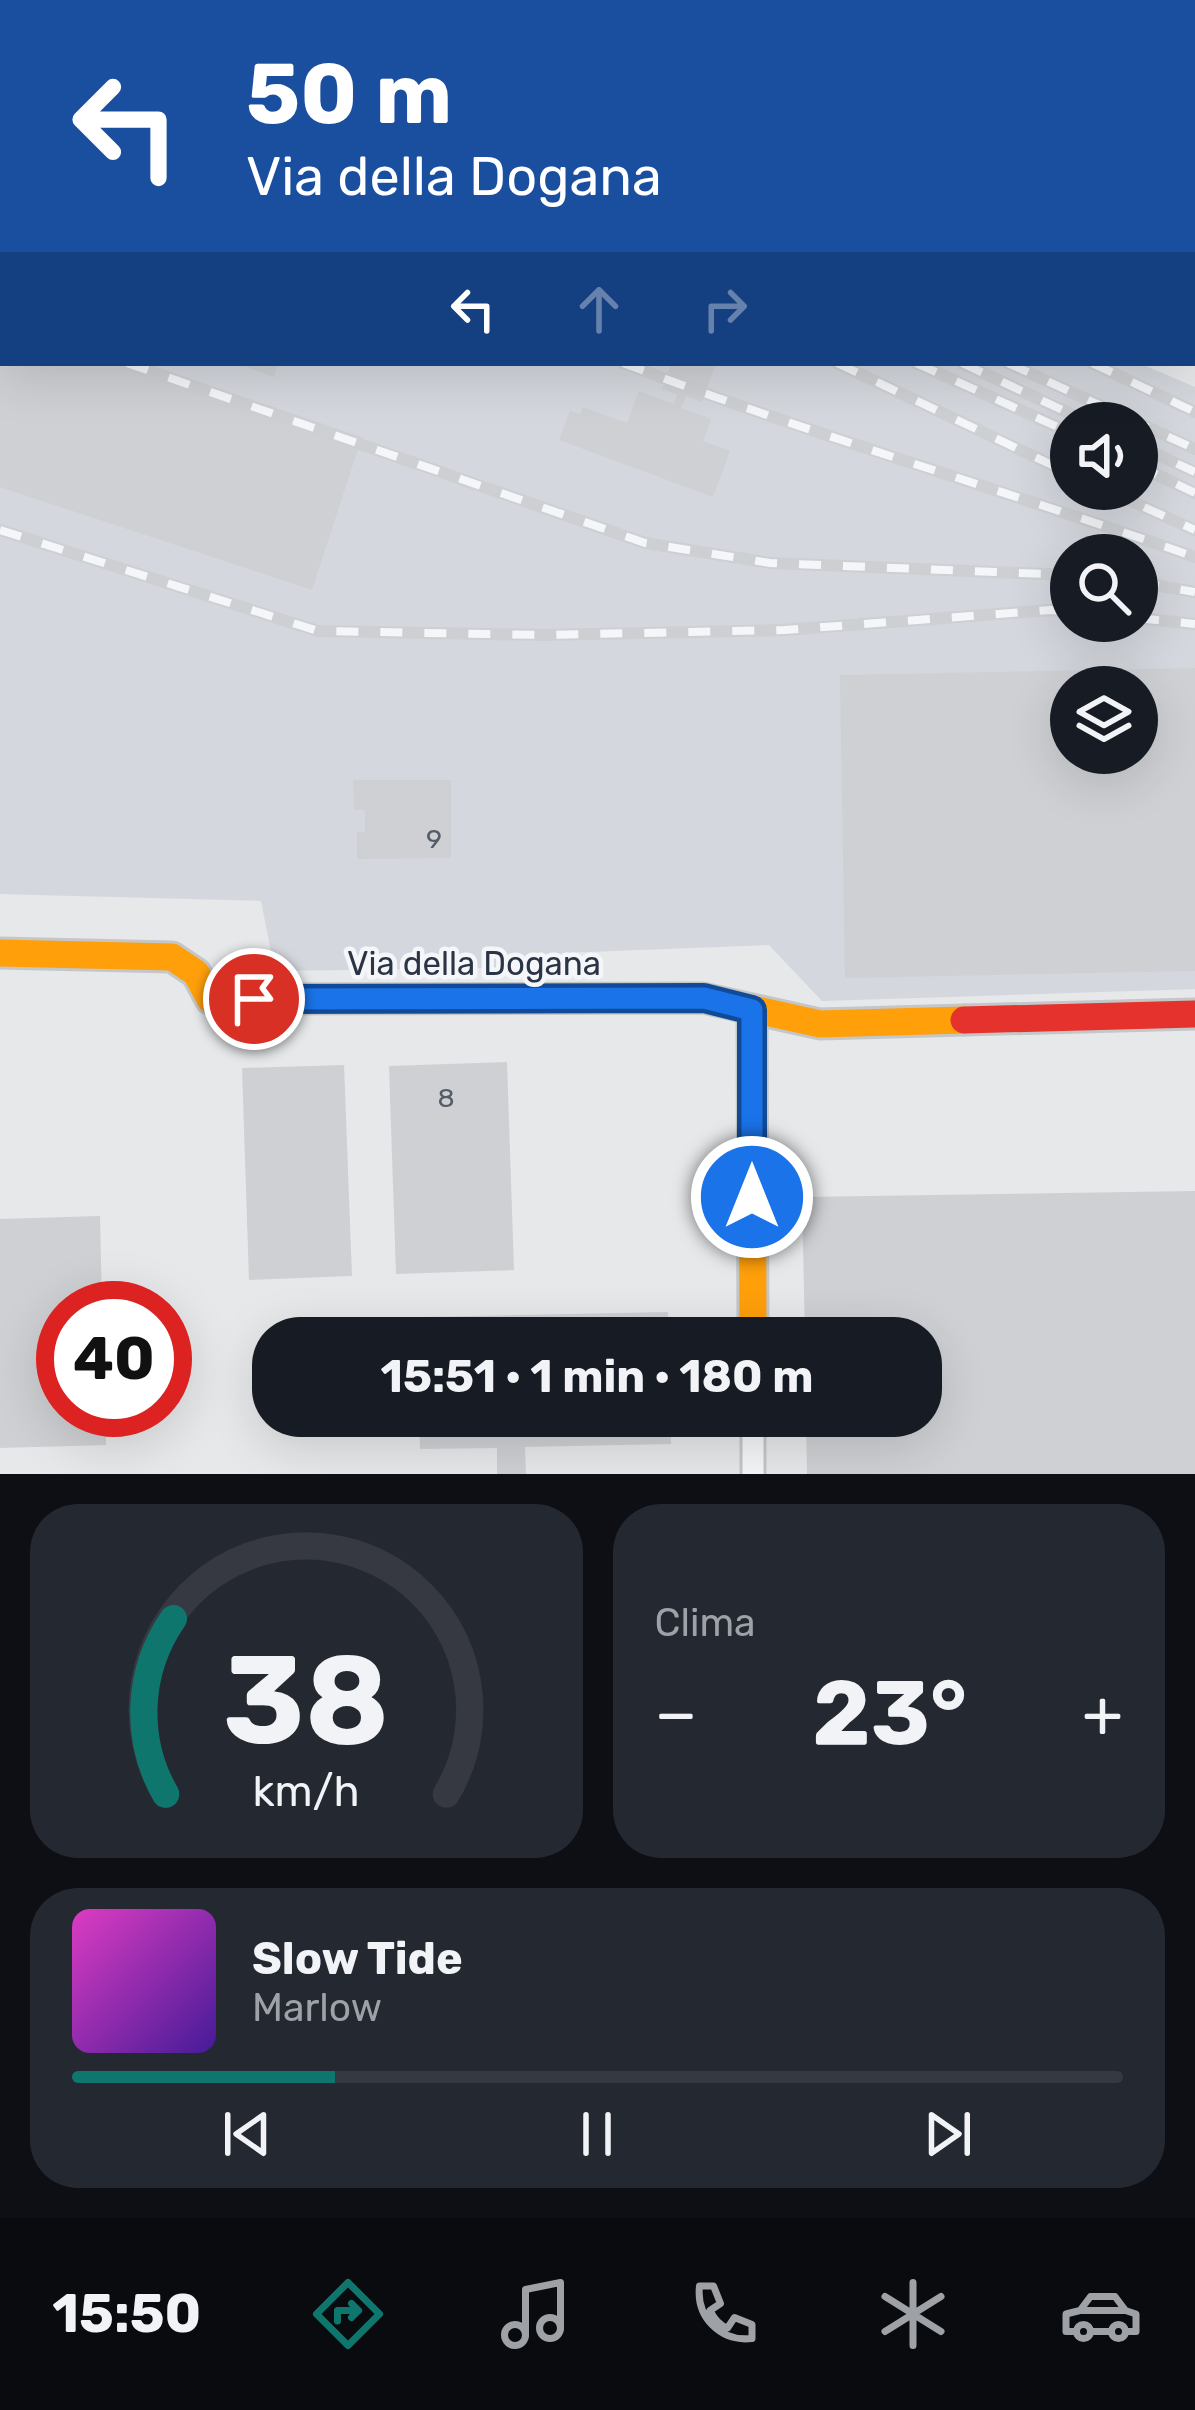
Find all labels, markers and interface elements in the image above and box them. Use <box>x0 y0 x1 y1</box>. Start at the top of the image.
text: 50 m <box>246 44 452 144</box>
icon: left <box>48 48 204 204</box>
text: Via della Dogana <box>246 145 662 209</box>
icon: left <box>440 276 506 342</box>
icon: ahead <box>566 276 632 342</box>
icon: right <box>692 276 758 342</box>
map controls <box>1050 402 1158 774</box>
button: sound <box>1050 402 1158 510</box>
button: search <box>1050 534 1158 642</box>
button: layers <box>1050 666 1158 774</box>
house number: 9 <box>426 823 442 855</box>
street label: Via della Dogana <box>347 944 601 983</box>
pin <box>203 948 305 1050</box>
icon: arrive <box>221 966 287 1032</box>
house number: 8 <box>437 1082 455 1114</box>
position arrow <box>689 1134 815 1260</box>
speed limit sign: 40 <box>36 1281 192 1437</box>
text: 15:51 · 1 min · 180 m <box>381 1350 813 1403</box>
text: Clima <box>655 1600 756 1646</box>
text: 38 <box>223 1626 390 1774</box>
text: 23° <box>812 1660 967 1767</box>
text: − <box>655 1674 697 1753</box>
text: + <box>1082 1674 1123 1753</box>
text: km/h <box>253 1766 360 1817</box>
text: Slow Tide <box>252 1932 463 1985</box>
text: Marlow <box>252 1985 382 2031</box>
icon: previous <box>214 2101 280 2167</box>
icon: pause <box>564 2101 630 2167</box>
icon: next <box>915 2101 981 2167</box>
icon: directions <box>306 2272 390 2356</box>
icon: music <box>494 2272 578 2356</box>
icon: phone <box>682 2272 766 2356</box>
icon: climate <box>871 2272 955 2356</box>
icon: car <box>1059 2272 1143 2356</box>
text: 15:50 <box>52 2282 201 2346</box>

